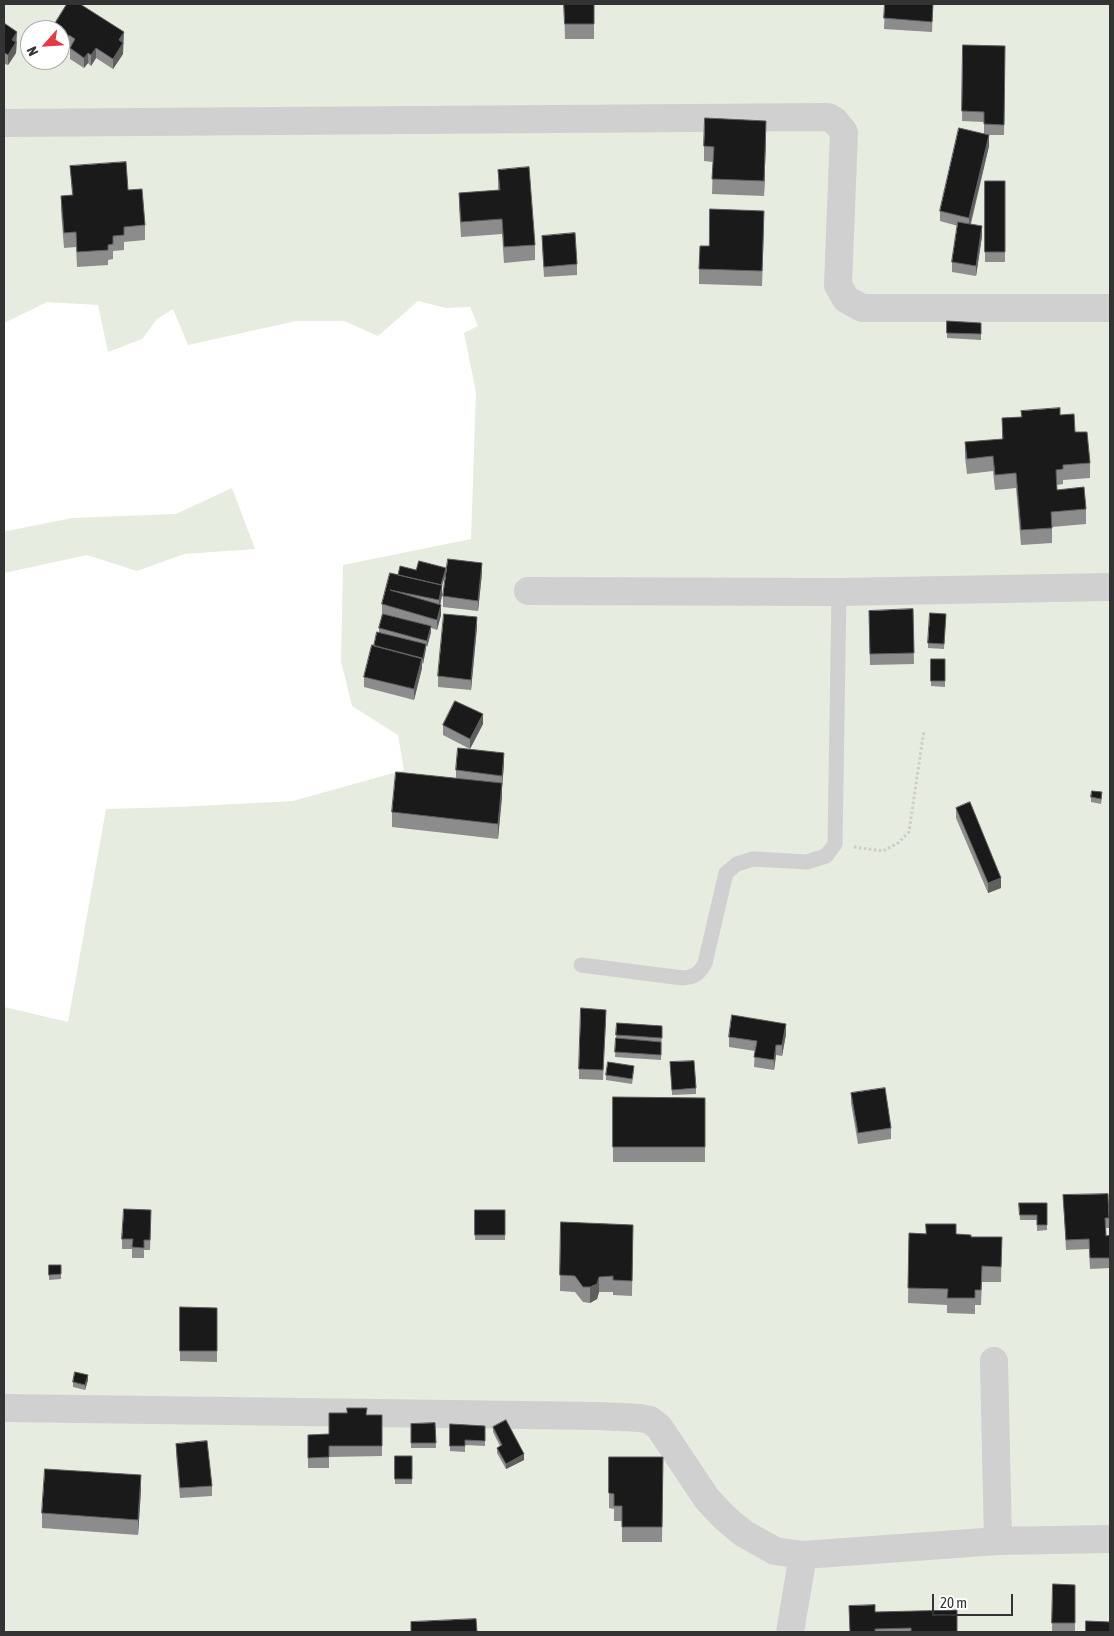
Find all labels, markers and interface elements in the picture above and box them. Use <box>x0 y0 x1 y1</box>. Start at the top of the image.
north arrow <box>20 20 70 70</box>
text: N <box>23 44 41 58</box>
scale bar <box>934 1584 1015 1616</box>
text: 20 m <box>940 1594 967 1611</box>

